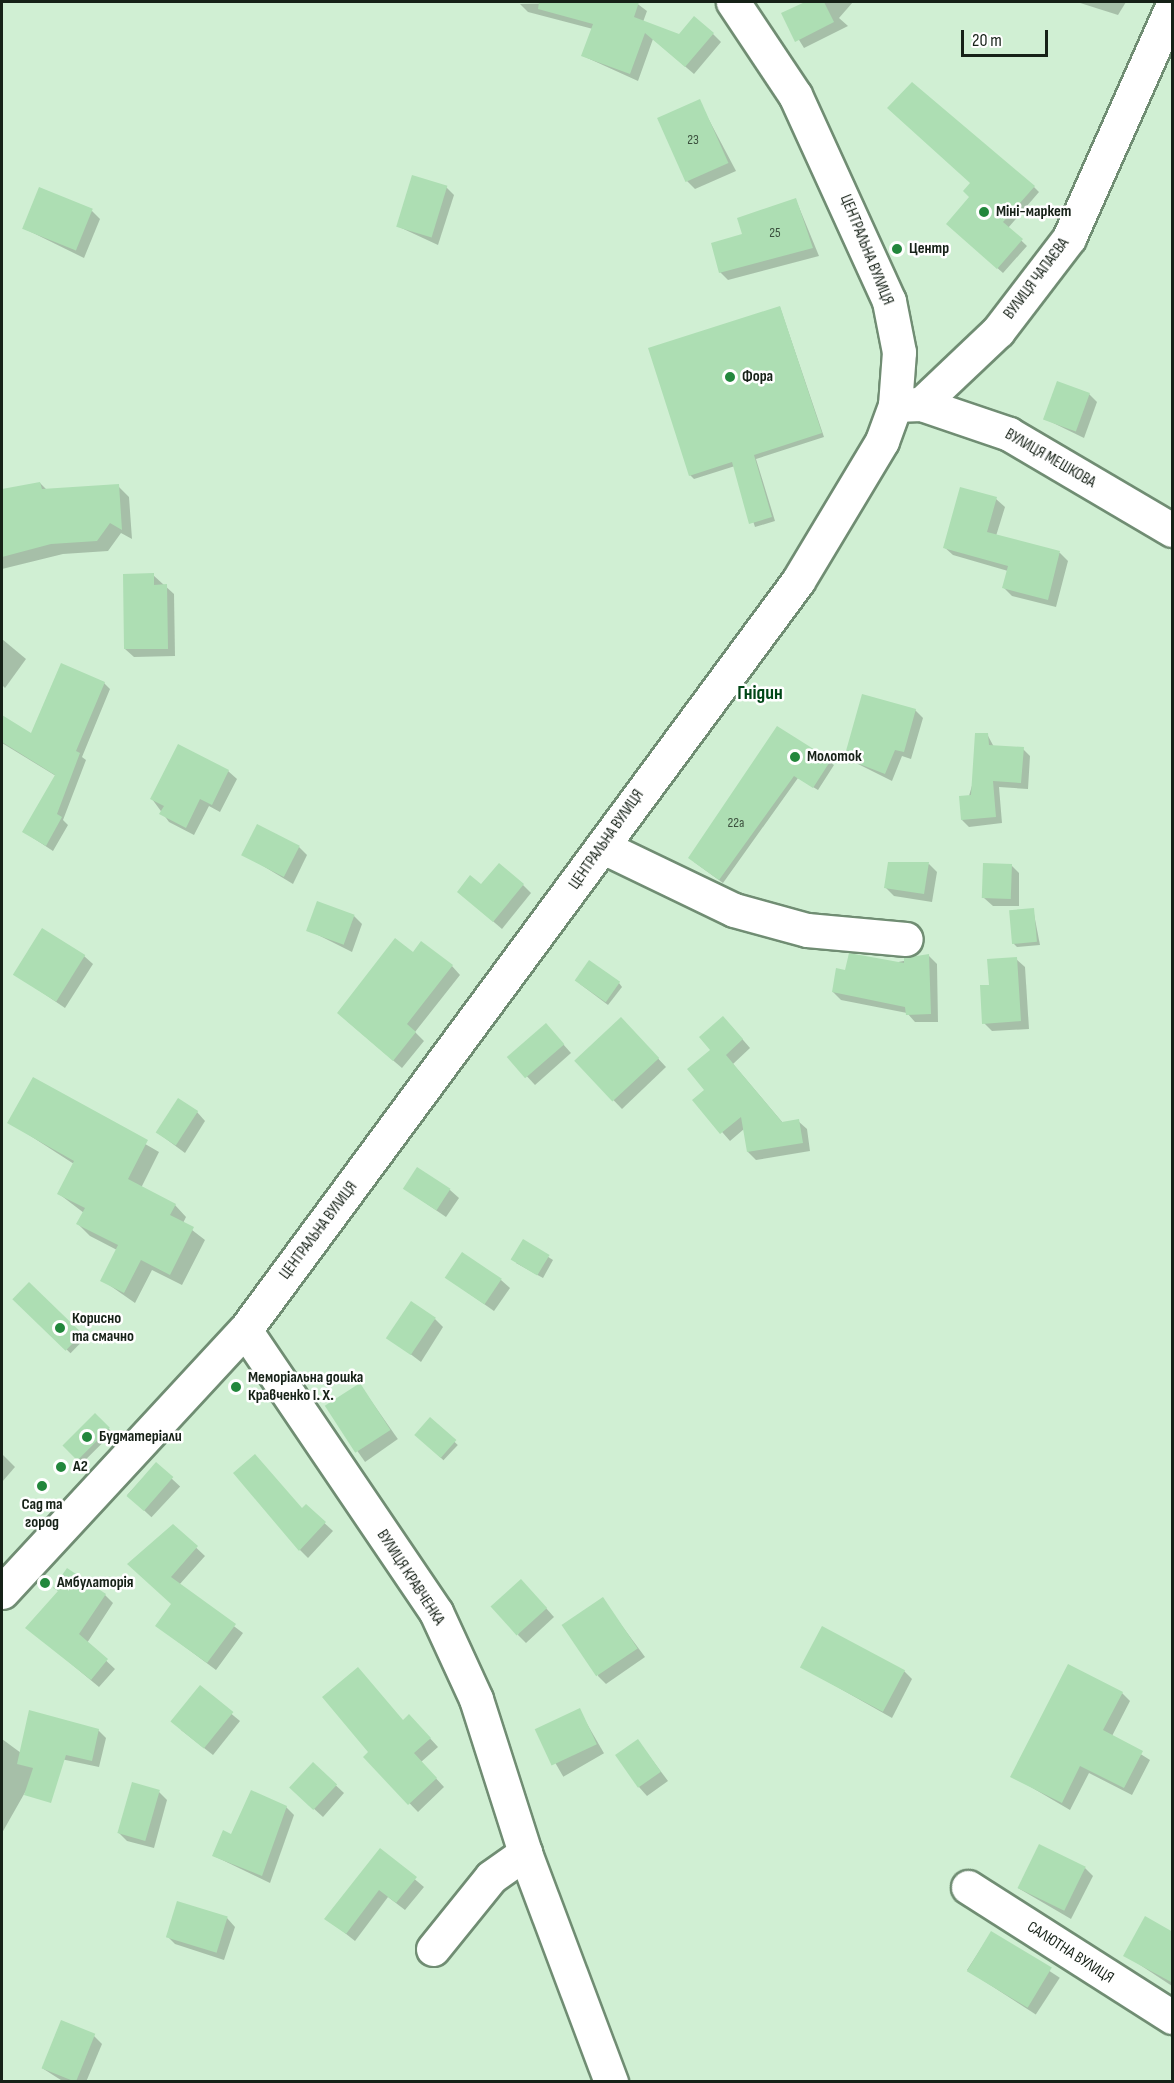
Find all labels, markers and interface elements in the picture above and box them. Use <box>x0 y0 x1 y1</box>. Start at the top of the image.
scale bar <box>964 18 1051 56</box>
text: 20 m <box>972 30 1002 51</box>
house number: 23 <box>687 132 699 148</box>
street label: ЦЕНТРАЛЬНА ВУЛИЦЯ <box>835 192 897 308</box>
place label: Міні-маркет <box>996 202 1071 222</box>
marker: Міні-маркет <box>977 205 991 219</box>
house number: 25 <box>769 225 781 241</box>
street label: ВУЛИЦЯ ЧАПАЄВА <box>1000 235 1074 323</box>
place label: Центр <box>909 239 949 259</box>
marker: Центр <box>890 242 904 256</box>
place label: Фора <box>742 367 773 387</box>
marker: Фора <box>723 370 737 384</box>
street label: ВУЛИЦЯ МЕШКОВА <box>1001 425 1099 493</box>
district label: Гнідин <box>737 681 783 705</box>
place label: Молоток <box>807 747 862 767</box>
marker: Молоток <box>788 750 802 764</box>
street label: ЦЕНТРАЛЬНА ВУЛИЦЯ <box>566 786 648 894</box>
house number: 22а <box>728 815 744 831</box>
street label: ЦЕНТРАЛЬНА ВУЛИЦЯ <box>276 1178 362 1284</box>
place label: Корисно та смачно <box>72 1309 134 1347</box>
marker: Корисно та смачно <box>53 1321 67 1335</box>
place label: Меморіальна дошка Кравченко І. Х. <box>248 1368 363 1406</box>
marker: Меморіальна дошка Кравченко І. Х. <box>229 1380 243 1394</box>
place label: Будматеріали <box>99 1427 182 1447</box>
marker: Будматеріали <box>80 1430 94 1444</box>
place label: А2 <box>73 1457 88 1477</box>
marker: А2 <box>54 1460 68 1474</box>
marker: Сад та город <box>35 1479 49 1493</box>
place label: Сад та город <box>21 1495 63 1533</box>
street label: ВУЛИЦЯ КРАВЧЕНКА <box>372 1527 448 1629</box>
place label: Амбулаторія <box>57 1573 134 1593</box>
marker: Амбулаторія <box>38 1576 52 1590</box>
street label: САЛЮТНА ВУЛИЦЯ <box>1023 1918 1117 1988</box>

